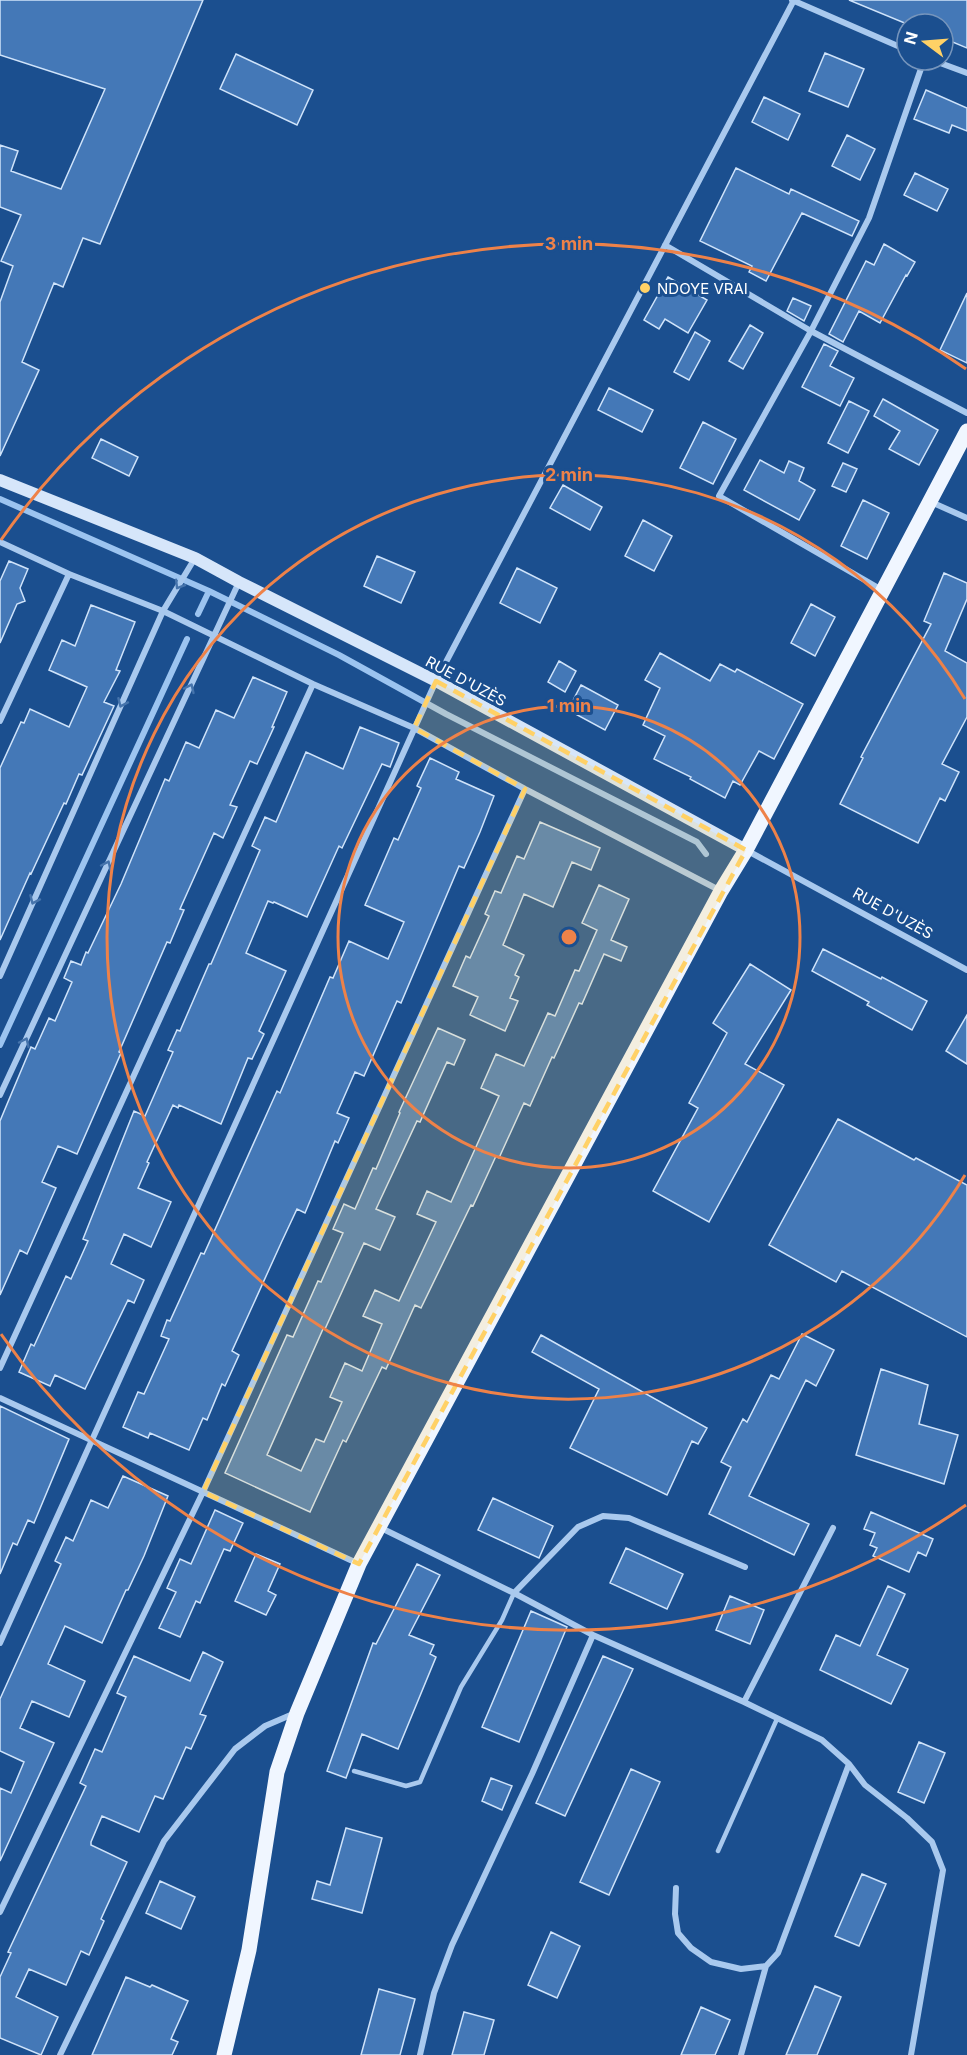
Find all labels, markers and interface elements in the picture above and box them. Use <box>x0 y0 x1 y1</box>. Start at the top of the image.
north arrow <box>895 12 955 72</box>
text: N <box>899 29 922 46</box>
text: 3 min <box>545 233 593 254</box>
place label: NDOYE VRAI <box>657 279 748 298</box>
marker: NDOYE VRAI <box>638 281 652 295</box>
text: 2 min <box>545 464 593 485</box>
one-way arrow <box>175 579 187 589</box>
street label: RUE D'UZÈS <box>422 652 510 710</box>
one-way arrow <box>182 684 194 695</box>
text: 1 min <box>547 695 591 716</box>
one-way arrow <box>118 696 130 707</box>
one-way arrow <box>100 860 112 871</box>
street label: RUE D'UZÈS <box>850 883 936 943</box>
one-way arrow <box>29 894 41 905</box>
centre of rings <box>559 927 579 947</box>
one-way arrow <box>17 1037 29 1048</box>

